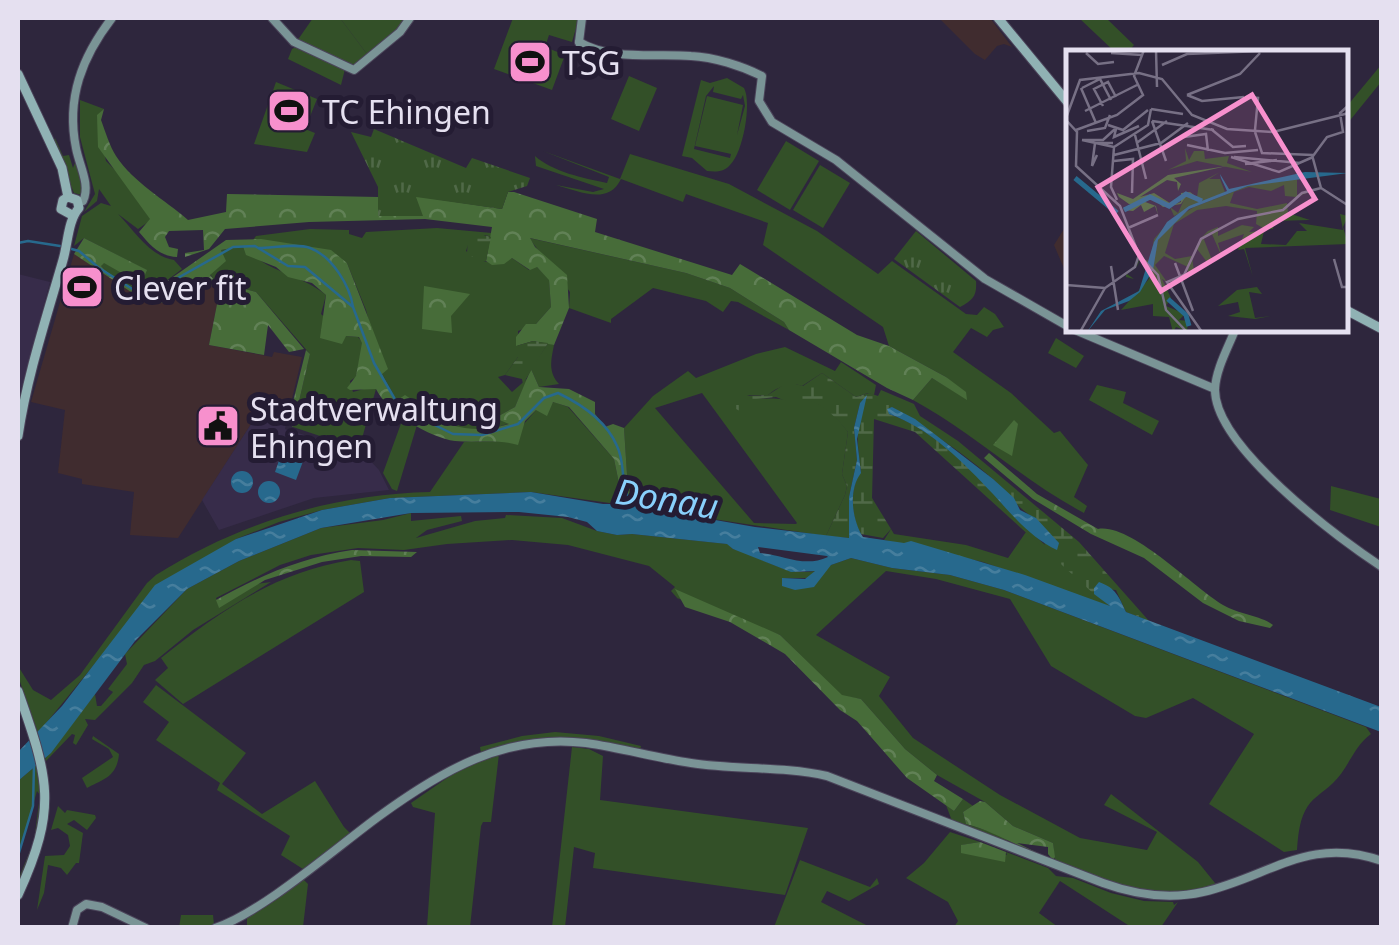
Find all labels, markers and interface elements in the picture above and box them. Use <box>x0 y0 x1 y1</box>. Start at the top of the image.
sports icon: TSG <box>507 39 553 85</box>
place label: TSG <box>562 41 621 84</box>
inset map <box>1066 50 1349 332</box>
sports icon: TC Ehingen <box>266 88 312 134</box>
place label: TC Ehingen <box>322 90 491 133</box>
sports icon: Clever fit <box>59 264 105 310</box>
place label: Clever fit <box>114 266 247 309</box>
place label: Stadtverwaltung Ehingen <box>250 387 498 467</box>
public building icon: Stadtverwaltung Ehingen <box>195 403 241 449</box>
water label: Donau <box>612 467 722 529</box>

